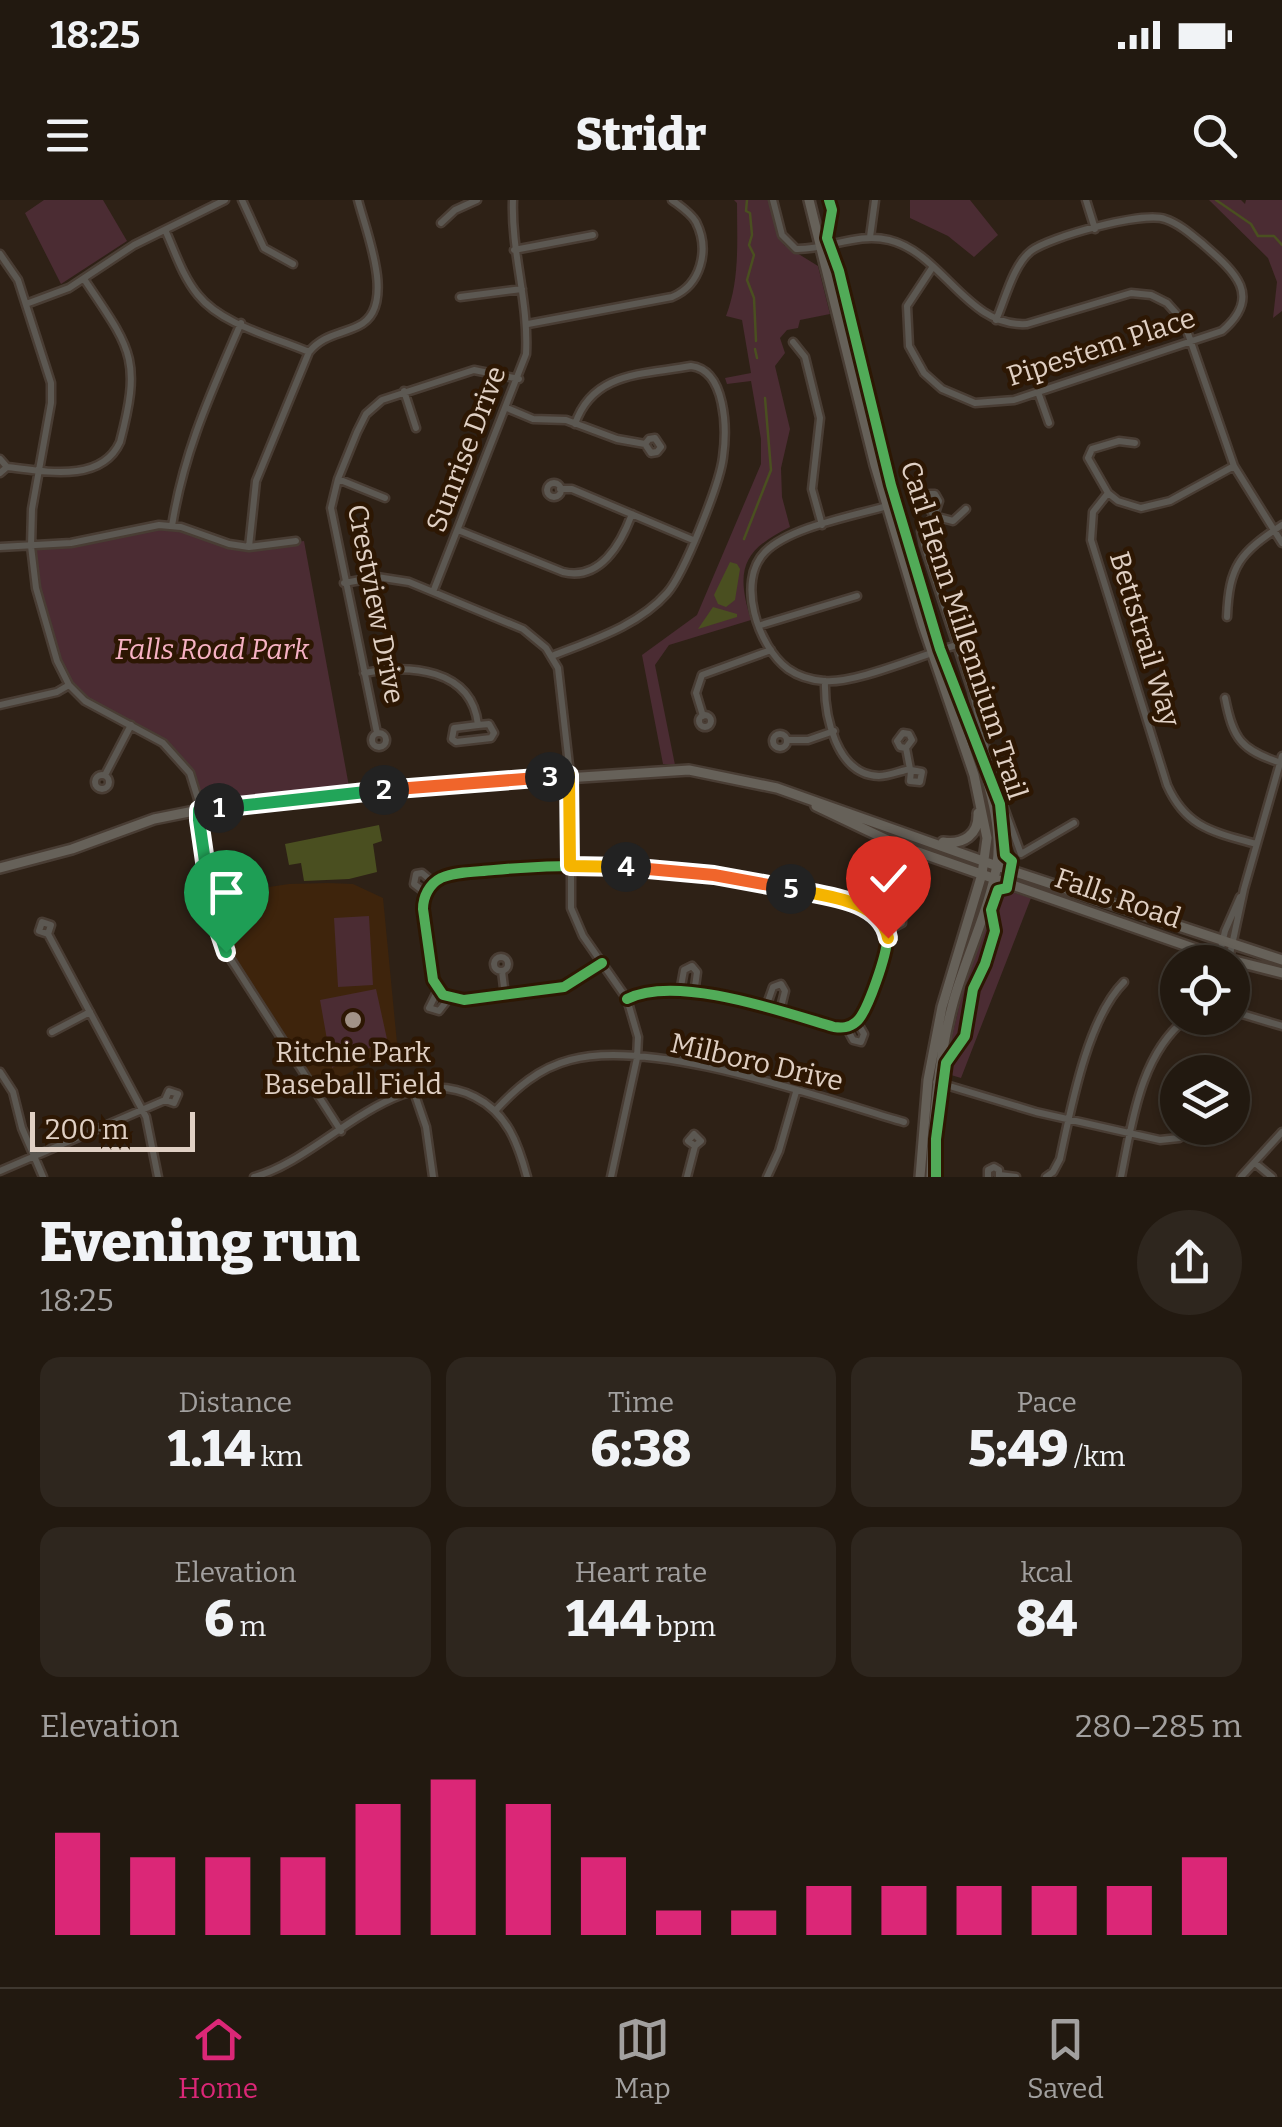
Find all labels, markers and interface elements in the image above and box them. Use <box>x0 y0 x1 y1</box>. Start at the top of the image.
text: 18:25 <box>50 12 140 58</box>
icon: menu <box>40 108 95 163</box>
text: Stridr <box>575 108 707 162</box>
icon: search <box>1187 108 1242 163</box>
street label: Pipestem Place <box>1003 301 1199 393</box>
street label: Sunrise Drive <box>419 361 513 537</box>
street label: Carl Henn Millennium Trail <box>894 457 1034 803</box>
street label: Crestview Drive <box>341 502 411 706</box>
street label: Bettstrail Way <box>1103 548 1187 731</box>
park label: Falls Road Park <box>115 633 310 666</box>
pin: 3 <box>525 752 575 802</box>
text: 3 <box>542 760 558 793</box>
pin: 2 <box>359 765 409 815</box>
text: 2 <box>376 773 392 806</box>
pin: 1 <box>194 783 244 833</box>
text: 1 <box>213 791 225 824</box>
pin <box>846 836 931 939</box>
pin: 4 <box>601 842 651 892</box>
pin <box>184 850 269 953</box>
text: 4 <box>617 850 635 883</box>
icon: check <box>861 851 916 906</box>
street label: Falls Road <box>1051 861 1185 935</box>
pin: 5 <box>766 864 816 914</box>
icon: arrive <box>199 865 254 920</box>
text: 5 <box>783 872 799 905</box>
map controls <box>1160 945 1250 1145</box>
button: locate <box>1160 945 1250 1035</box>
marker: Ritchie Park Baseball Field <box>342 1009 364 1031</box>
street label: Milboro Drive <box>667 1026 847 1098</box>
place label: Ritchie Park Baseball Field <box>264 1036 442 1101</box>
button: layers <box>1160 1055 1250 1145</box>
scale bar <box>30 1107 195 1151</box>
text: 200 m <box>45 1113 128 1146</box>
text: Evening run <box>40 1210 360 1276</box>
button: share <box>1137 1210 1242 1315</box>
text: 18:25 <box>40 1281 113 1319</box>
text: Distance <box>179 1386 292 1419</box>
text: Time <box>608 1386 674 1419</box>
text: Pace <box>1016 1386 1077 1419</box>
text: 1.14 <box>168 1419 255 1479</box>
text: 6:38 <box>591 1419 691 1479</box>
text: 5:49 <box>968 1419 1068 1479</box>
text: km <box>255 1440 303 1473</box>
text: /km <box>1068 1440 1125 1473</box>
text: Elevation <box>174 1556 296 1589</box>
text: Heart rate <box>575 1556 707 1589</box>
text: kcal <box>1021 1556 1073 1589</box>
text: 6 <box>204 1589 234 1649</box>
text: 144 <box>566 1589 651 1649</box>
text: 84 <box>1016 1589 1077 1649</box>
text: m <box>234 1610 266 1643</box>
text: bpm <box>651 1610 716 1643</box>
text: Elevation <box>40 1707 180 1745</box>
text: 280–285 m <box>1075 1707 1242 1745</box>
tab: Home <box>178 2012 258 2105</box>
tab: Map <box>614 2012 671 2105</box>
tab: Saved <box>1027 2012 1104 2105</box>

